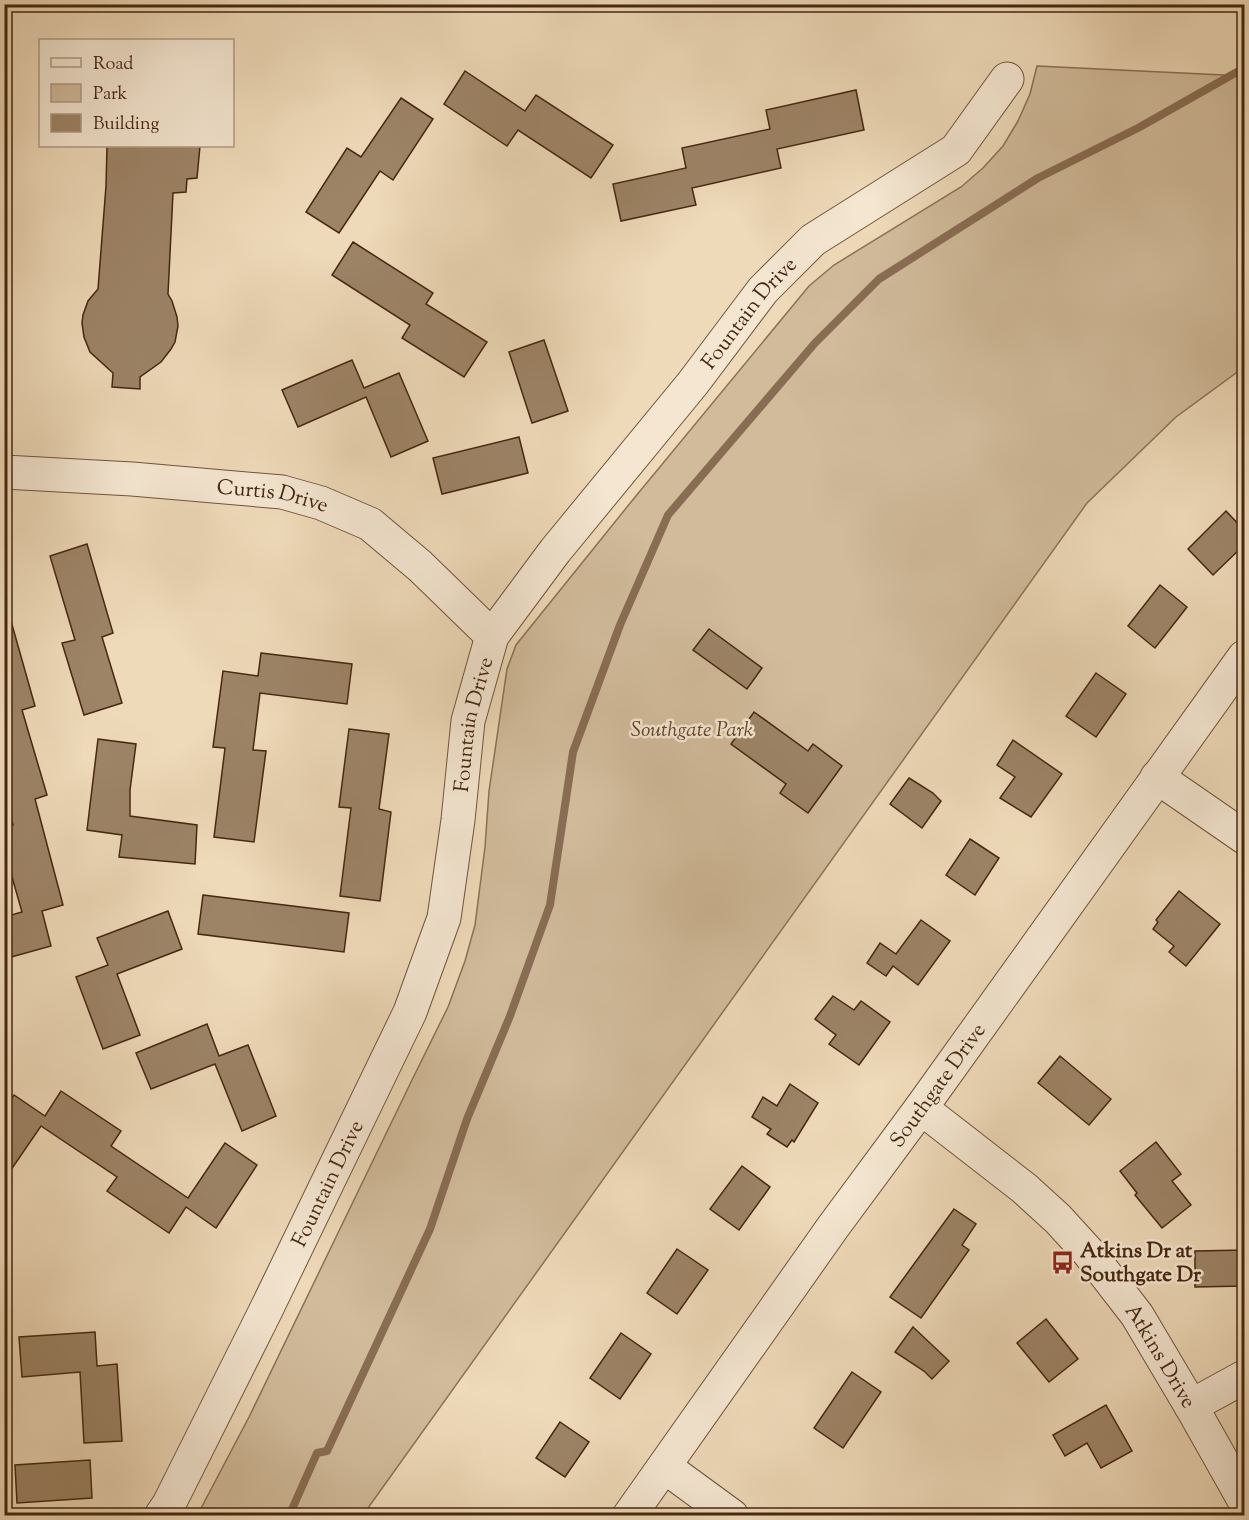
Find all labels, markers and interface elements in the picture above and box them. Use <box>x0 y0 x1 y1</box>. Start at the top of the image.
legend <box>39 39 234 147</box>
text: Road <box>93 52 133 78</box>
text: Park <box>93 82 128 108</box>
text: Building <box>93 112 159 138</box>
street label: Fountain Drive <box>695 251 805 376</box>
street label: Curtis Drive <box>215 473 333 521</box>
street label: Fountain Drive <box>448 654 502 794</box>
park label: Southgate Park <box>631 716 754 746</box>
street label: Southgate Drive <box>884 1018 994 1155</box>
street label: Fountain Drive <box>286 1116 372 1253</box>
place label: Atkins Dr at Southgate Dr <box>1080 1237 1201 1291</box>
bus stop icon: Atkins Dr at Southgate Dr <box>1049 1249 1075 1275</box>
street label: Atkins Drive <box>1117 1298 1202 1415</box>

